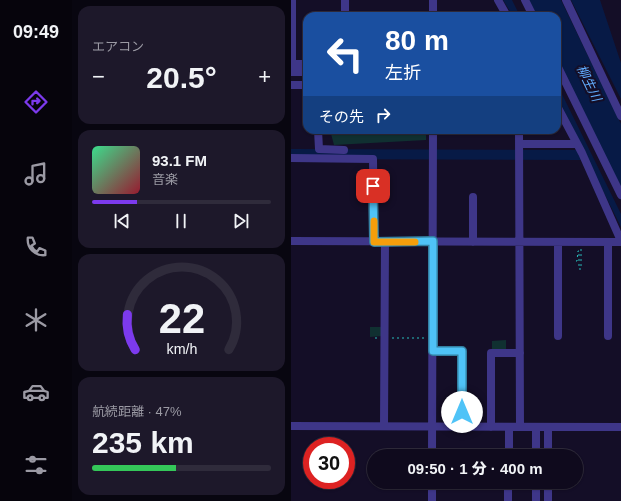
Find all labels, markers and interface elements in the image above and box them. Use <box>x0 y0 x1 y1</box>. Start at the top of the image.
text: 09:49 <box>13 22 59 42</box>
text: 80 m <box>385 25 449 56</box>
icon: left <box>319 28 371 80</box>
text: エアコン <box>92 39 144 54</box>
text: 20.5° <box>146 61 217 94</box>
water label: 柳生川 <box>574 62 605 106</box>
text: 左折 <box>385 63 421 83</box>
text: − <box>92 64 105 89</box>
text: + <box>258 64 271 89</box>
icon: directions <box>22 88 50 116</box>
icon: right <box>372 104 394 126</box>
text: その先 <box>319 108 364 125</box>
text: 93.1 FM <box>152 152 207 169</box>
icon: music <box>22 160 50 188</box>
pin <box>356 169 390 203</box>
text: 音楽 <box>152 172 178 187</box>
icon: arrive <box>362 175 384 197</box>
icon: previous <box>111 210 133 232</box>
icon: pause <box>170 210 192 232</box>
icon: next <box>230 210 252 232</box>
icon: phone <box>22 233 50 261</box>
text: 22 <box>158 295 205 342</box>
icon: climate <box>22 306 50 334</box>
text: km/h <box>166 341 197 357</box>
icon: car <box>22 378 50 406</box>
position arrow <box>441 391 483 433</box>
text: 航続距離 · 47% <box>92 404 182 419</box>
text: 235 km <box>92 426 194 459</box>
speed limit sign: 30 <box>303 437 355 489</box>
icon: filters <box>22 451 50 479</box>
text: 09:50 · 1 分 · 400 m <box>407 460 543 477</box>

